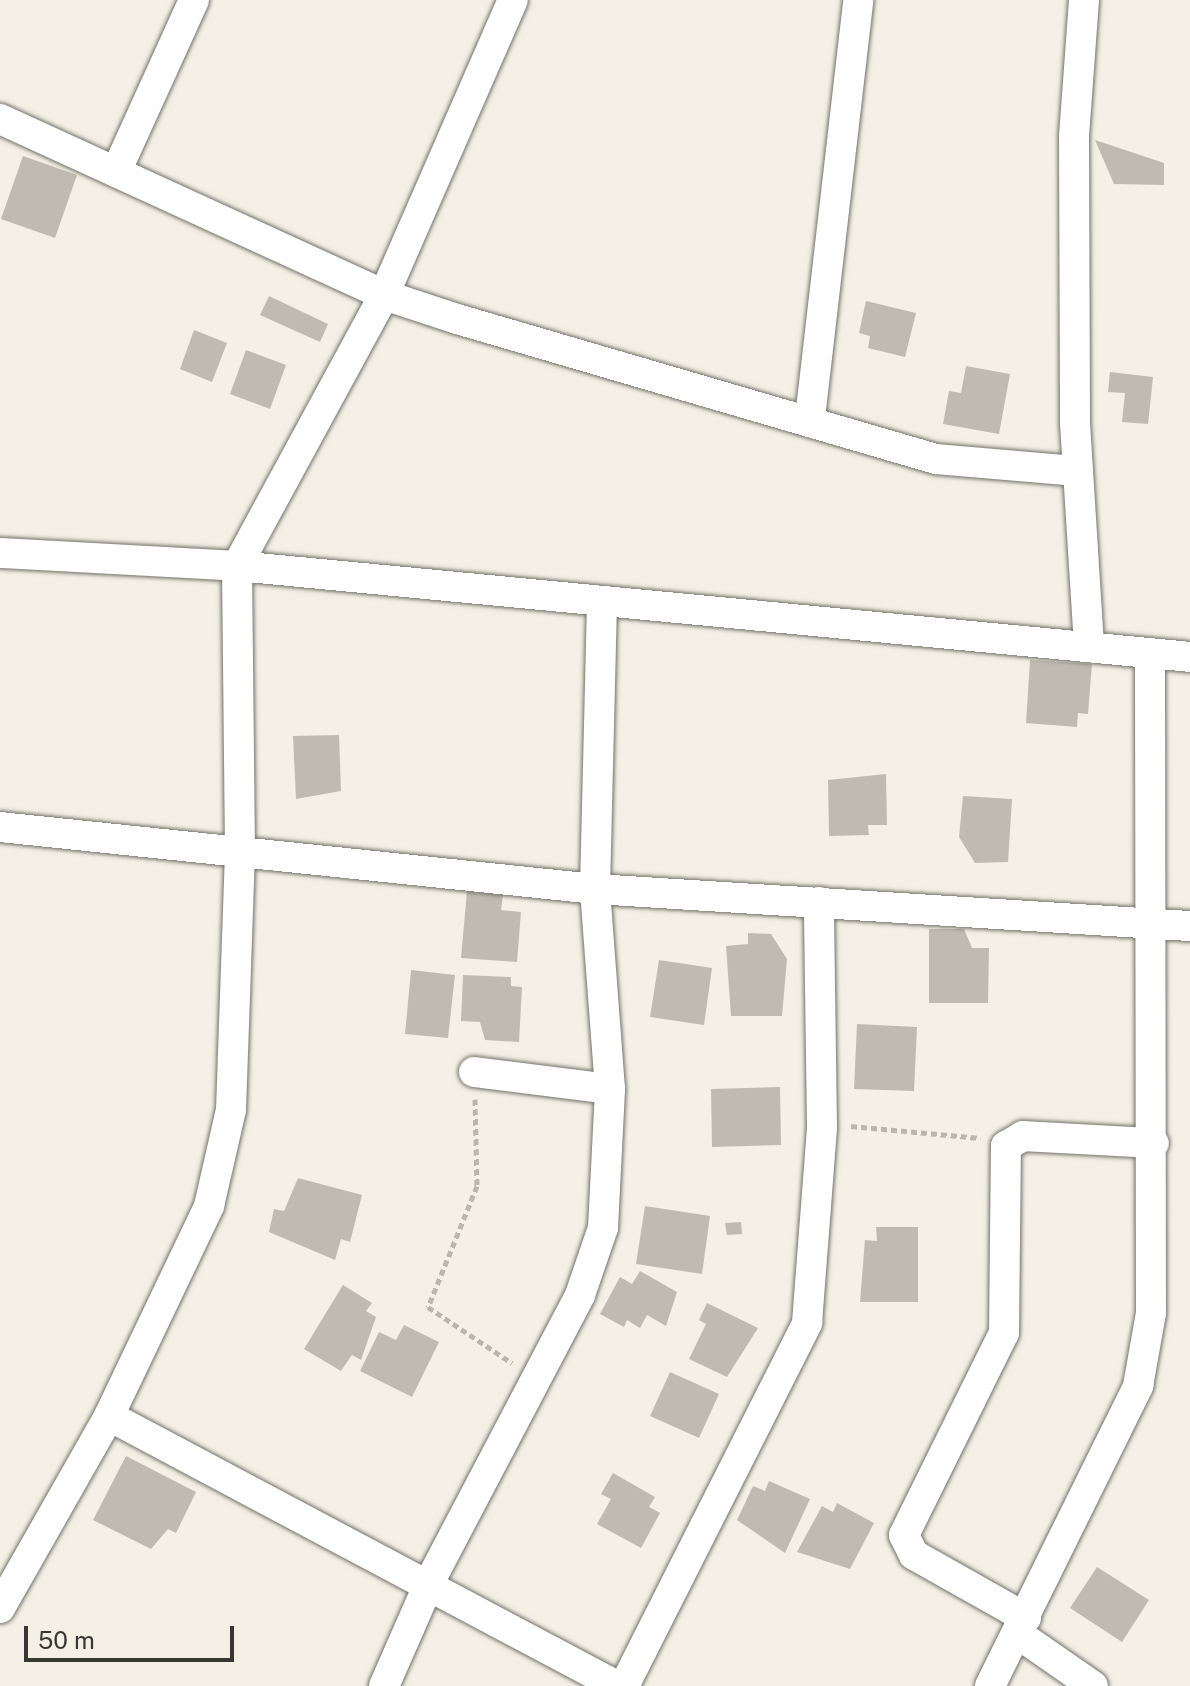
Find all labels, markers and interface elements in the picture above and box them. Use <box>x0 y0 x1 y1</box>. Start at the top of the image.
scale bar <box>28 1610 238 1660</box>
text: 50 m <box>38 1626 95 1654</box>

